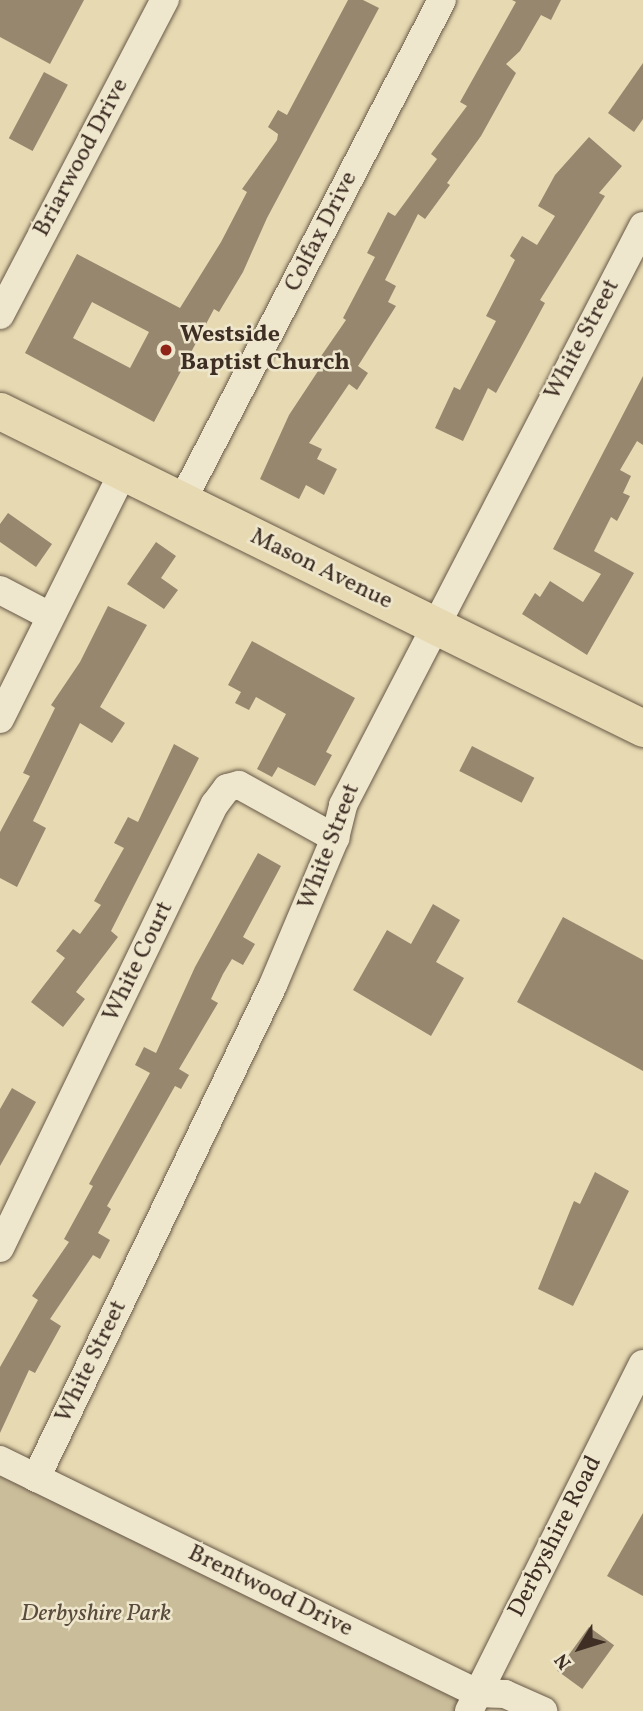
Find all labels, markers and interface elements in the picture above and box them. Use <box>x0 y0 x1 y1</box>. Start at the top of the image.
street label: Briarwood Drive <box>28 74 136 242</box>
street label: Colfax Drive <box>279 167 365 297</box>
street label: White Street <box>539 275 627 405</box>
place label: Westside Baptist Church <box>180 322 350 378</box>
marker: Westside Baptist Church <box>158 342 174 358</box>
street label: Mason Avenue <box>245 523 397 617</box>
street label: White Street <box>293 780 367 914</box>
street label: White Court <box>98 897 180 1027</box>
street label: White Street <box>50 1296 134 1428</box>
street label: Derbyshire Road <box>503 1452 609 1622</box>
street label: Brentwood Drive <box>183 1540 357 1644</box>
park label: Derbyshire Park <box>21 1601 171 1629</box>
north arrow <box>545 1613 615 1683</box>
text: N <box>549 1647 578 1674</box>

